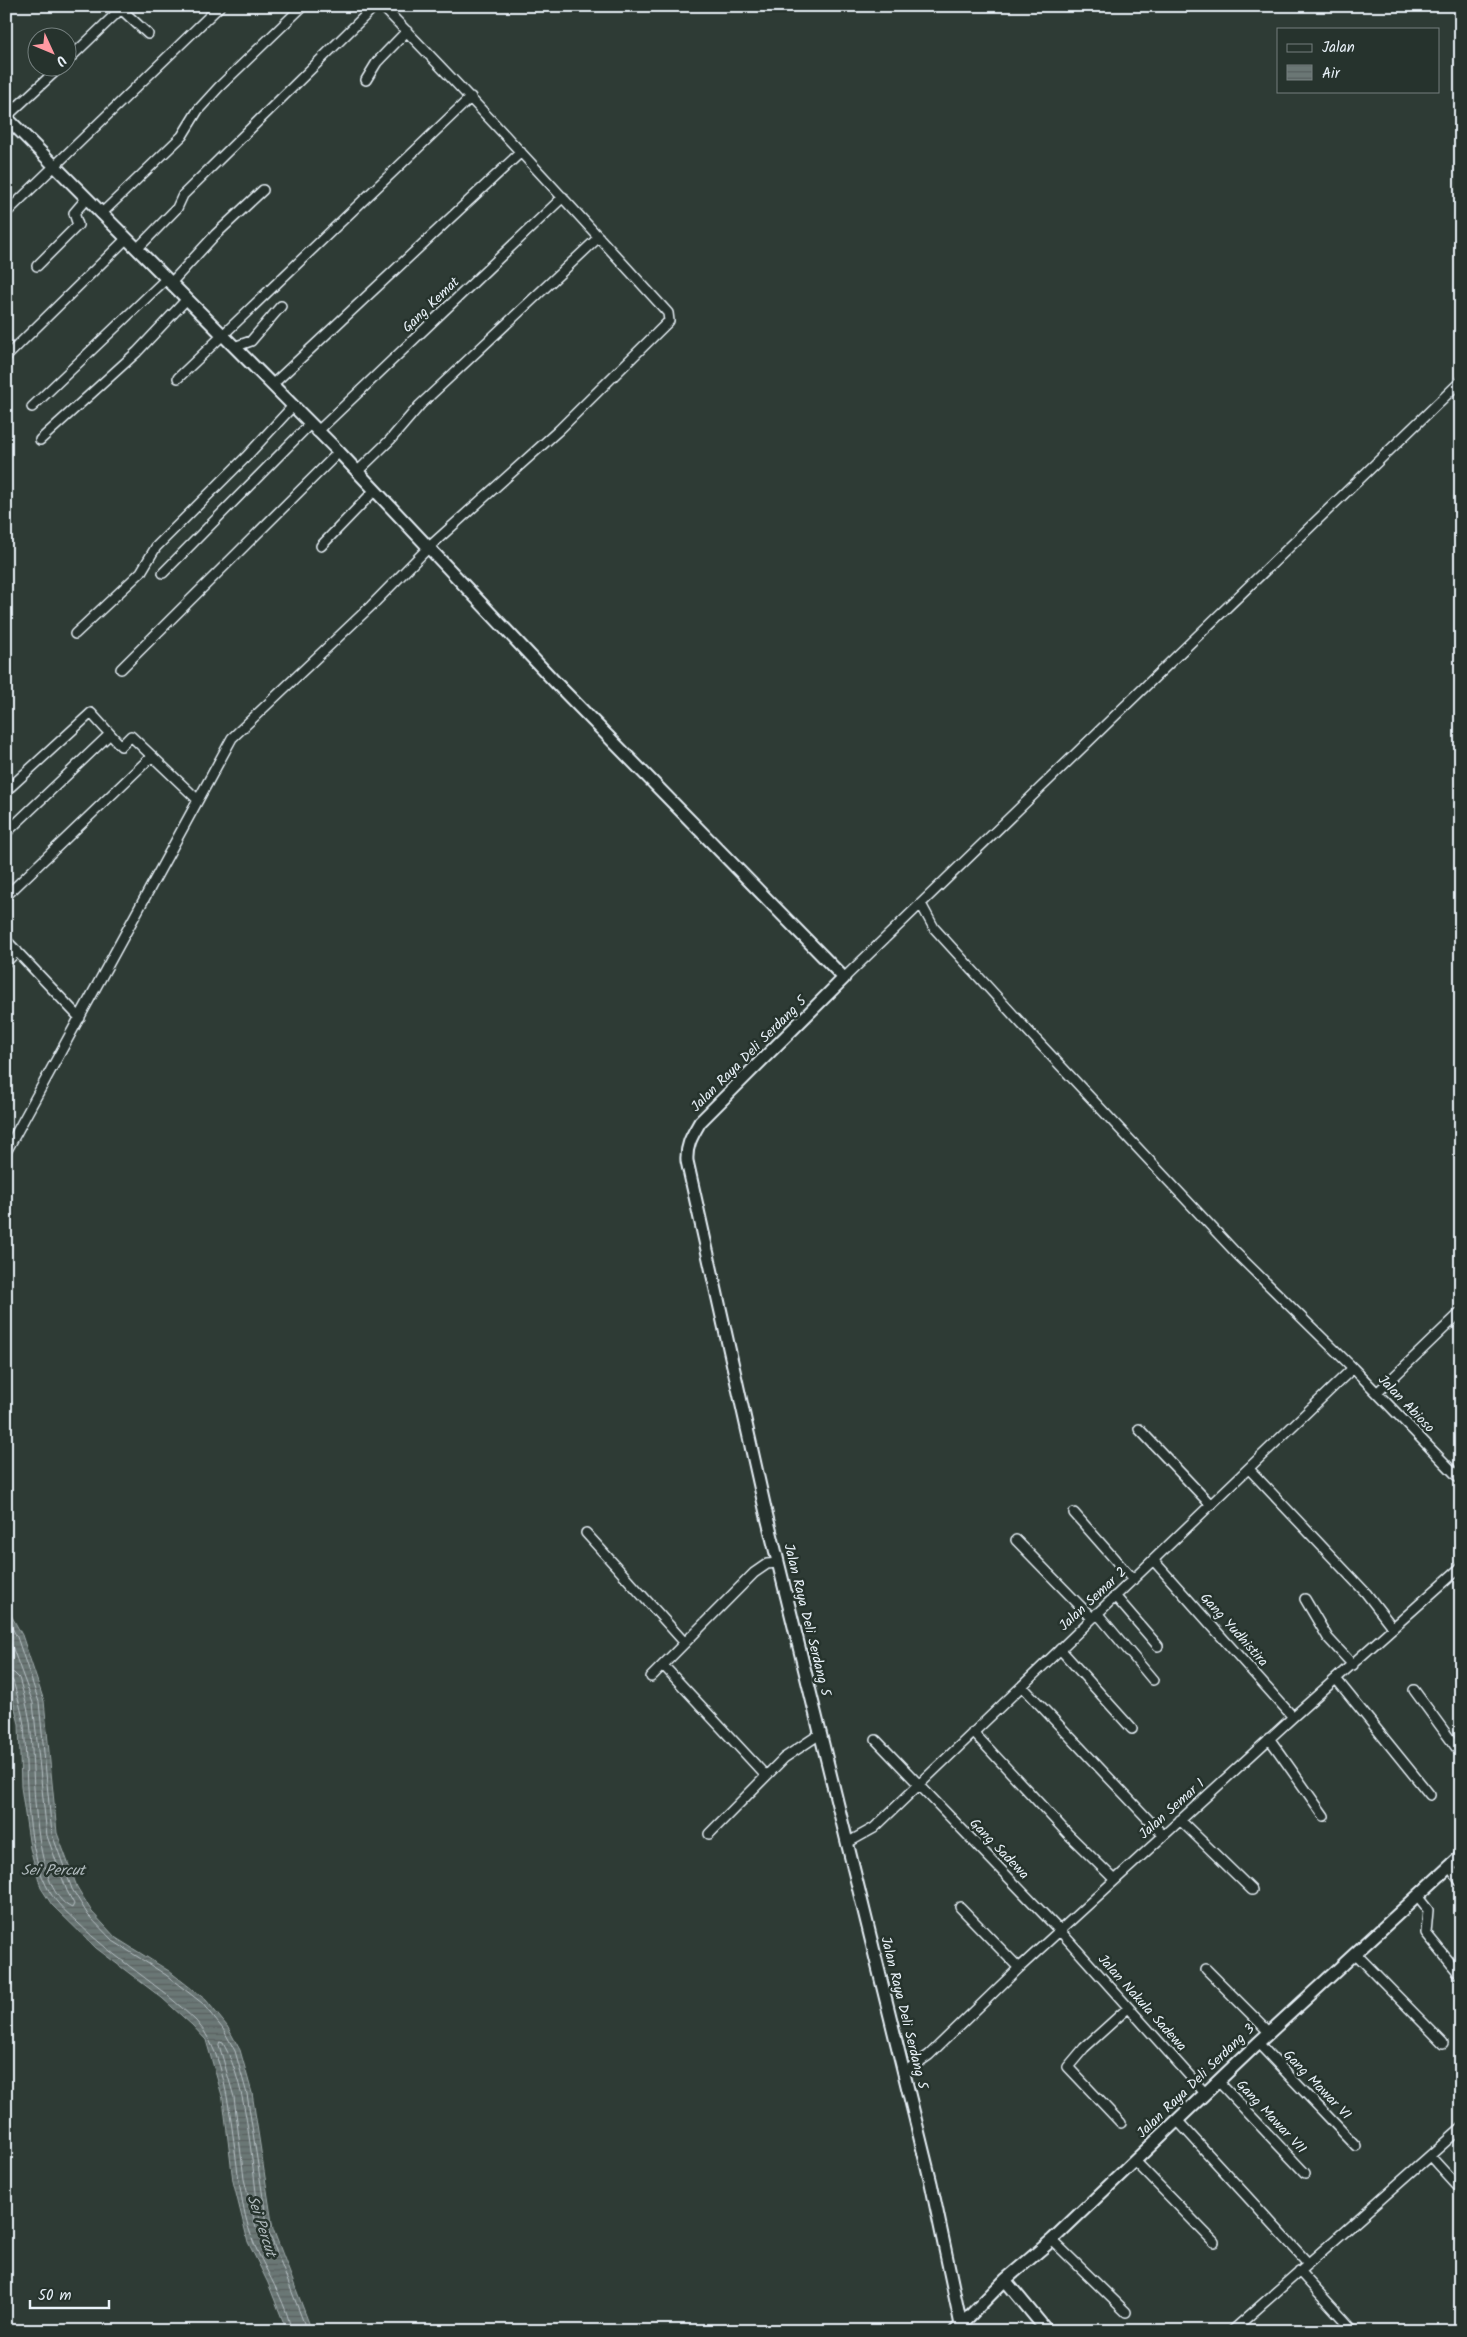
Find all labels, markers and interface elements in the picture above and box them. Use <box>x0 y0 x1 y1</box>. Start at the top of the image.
north arrow <box>28 28 78 78</box>
legend <box>1277 28 1440 92</box>
text: Jalan <box>1322 36 1355 60</box>
text: U <box>49 50 71 71</box>
text: Air <box>1322 62 1341 86</box>
street label: Gang Kemat <box>397 271 465 338</box>
street label: Jalan Raya Deli Serdang 5 <box>686 990 813 1117</box>
street label: Jalan Abioso <box>1372 1370 1440 1438</box>
street label: Jalan Raya Deli Serdang 5 <box>777 1541 837 1700</box>
street label: Jalan Semar 2 <box>1054 1562 1132 1636</box>
street label: Gang Yudhistira <box>1195 1588 1273 1672</box>
street label: Jalan Semar 1 <box>1134 1773 1210 1845</box>
street label: Gang Sadewa <box>964 1813 1034 1885</box>
water label: Sei Percut <box>21 1859 87 1883</box>
street label: Jalan Raya Deli Serdang 5 <box>874 1934 934 2093</box>
street label: Jalan Nakula Sadewa <box>1092 1949 1192 2057</box>
street label: Jalan Raya Deli Serdang 3 <box>1132 2019 1260 2143</box>
street label: Gang Mawar VI <box>1278 2045 1356 2125</box>
street label: Gang Mawar VII <box>1231 2075 1311 2159</box>
water label: Sei Percut <box>240 2192 283 2262</box>
scale bar <box>30 2277 109 2309</box>
text: 50 m <box>38 2284 72 2308</box>

